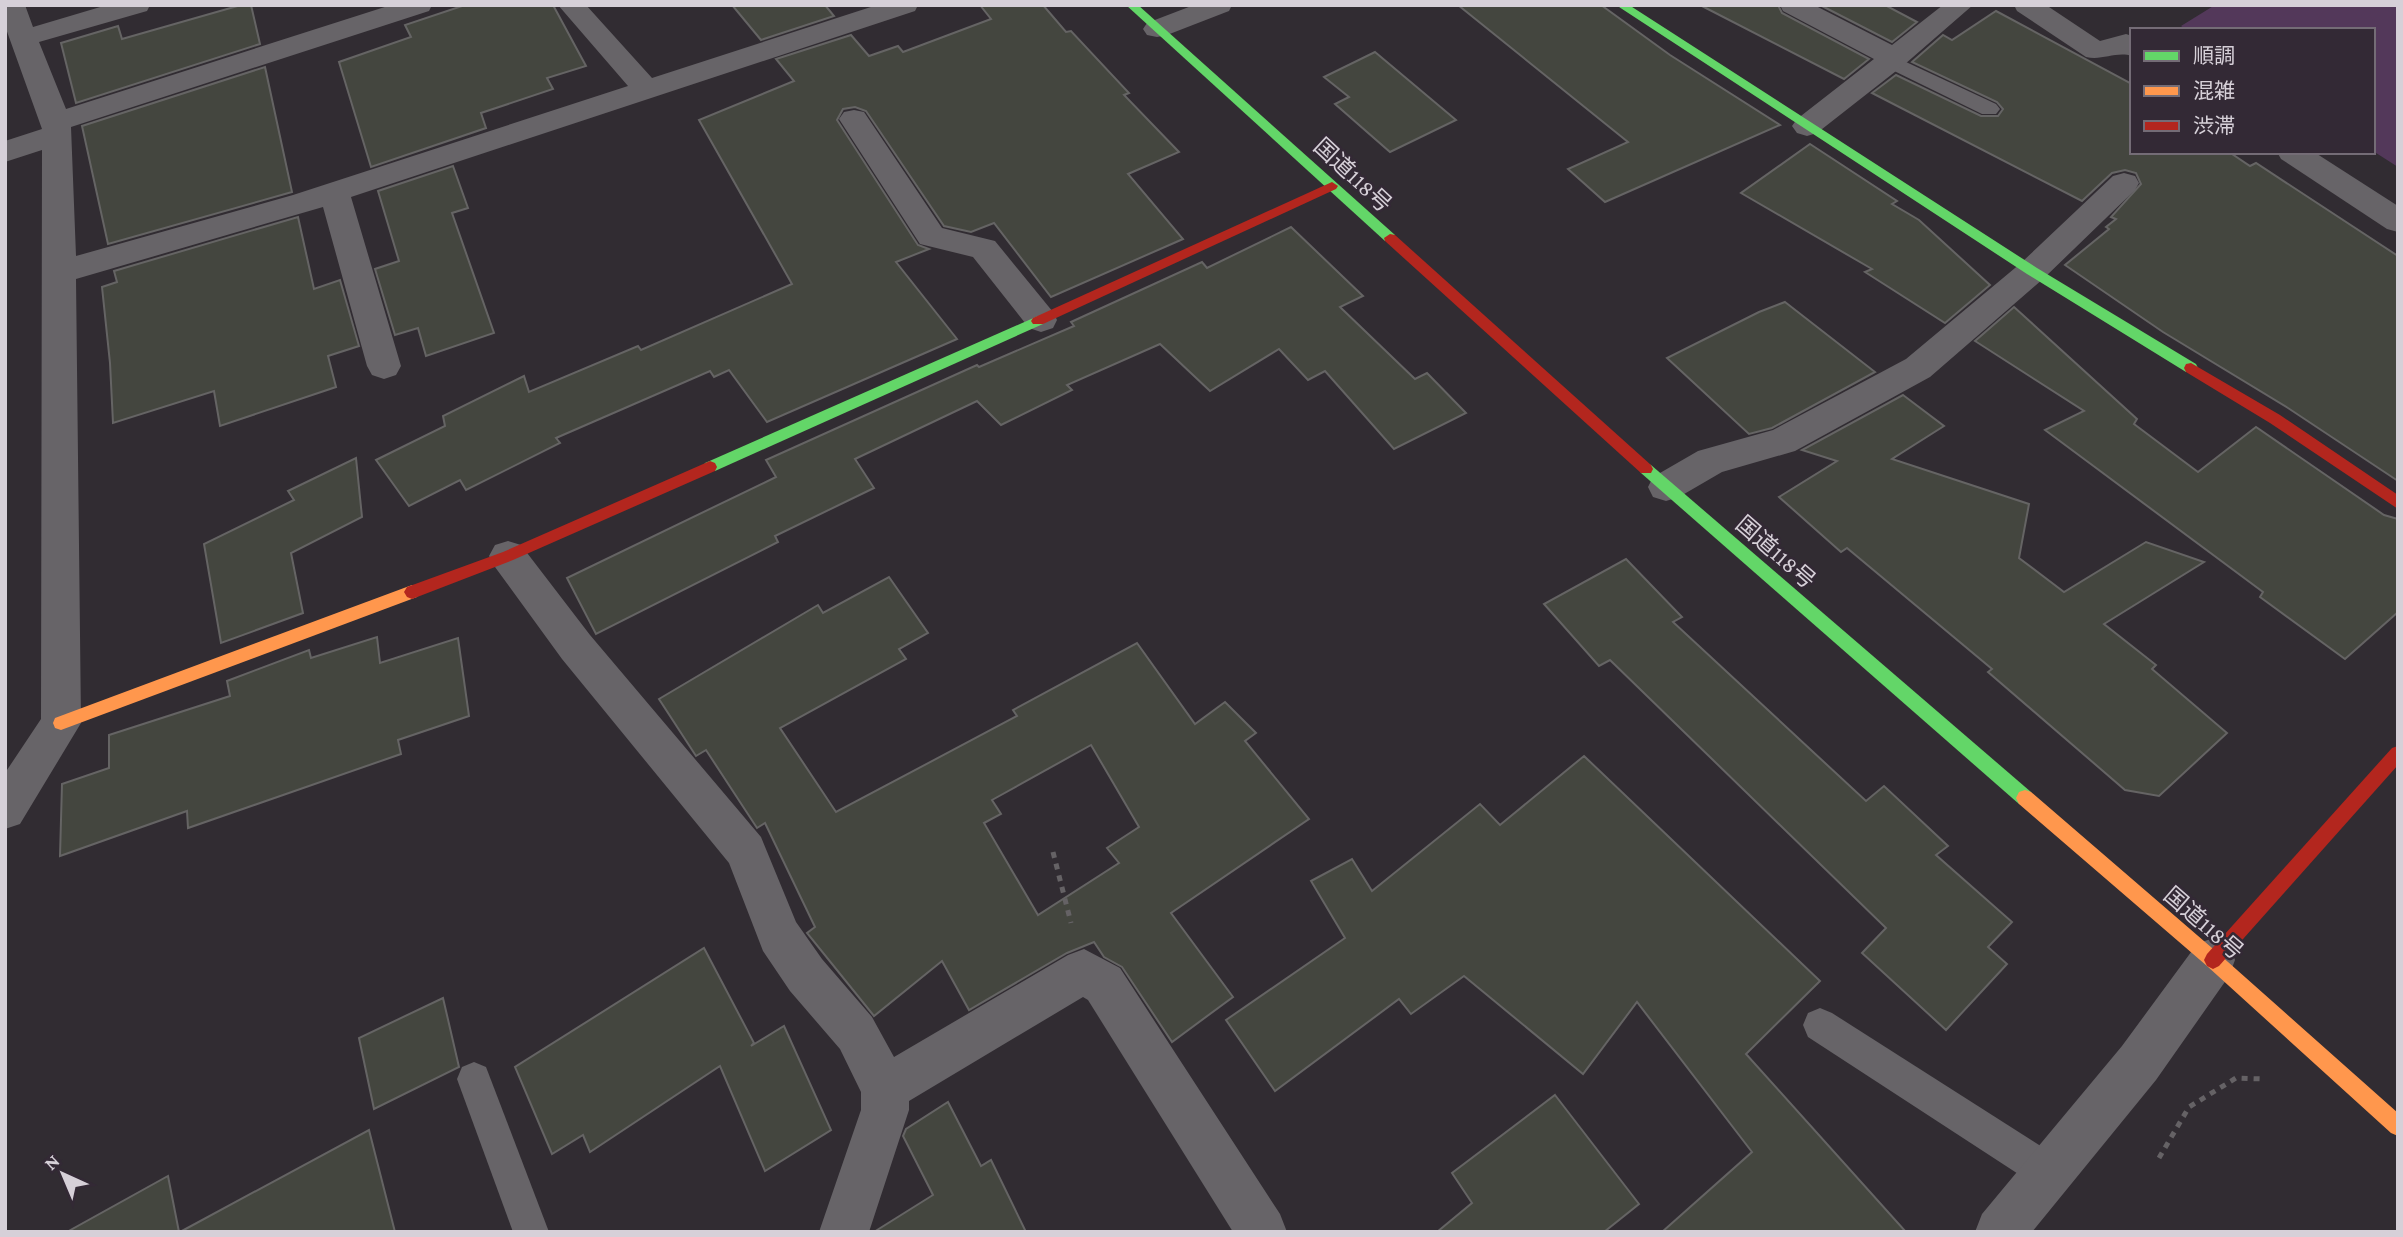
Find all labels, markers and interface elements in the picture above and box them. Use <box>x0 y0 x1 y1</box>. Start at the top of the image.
legend <box>2130 28 2375 154</box>
text: 順調 <box>2193 44 2235 68</box>
text: 混雑 <box>2193 79 2235 103</box>
text: 渋滞 <box>2193 114 2235 138</box>
street label: 国道118号 <box>1309 133 1397 217</box>
street label: 国道118号 <box>1731 510 1821 594</box>
street label: 国道118号 <box>2159 881 2249 965</box>
north arrow <box>28 1139 98 1209</box>
text: N <box>40 1150 64 1174</box>

